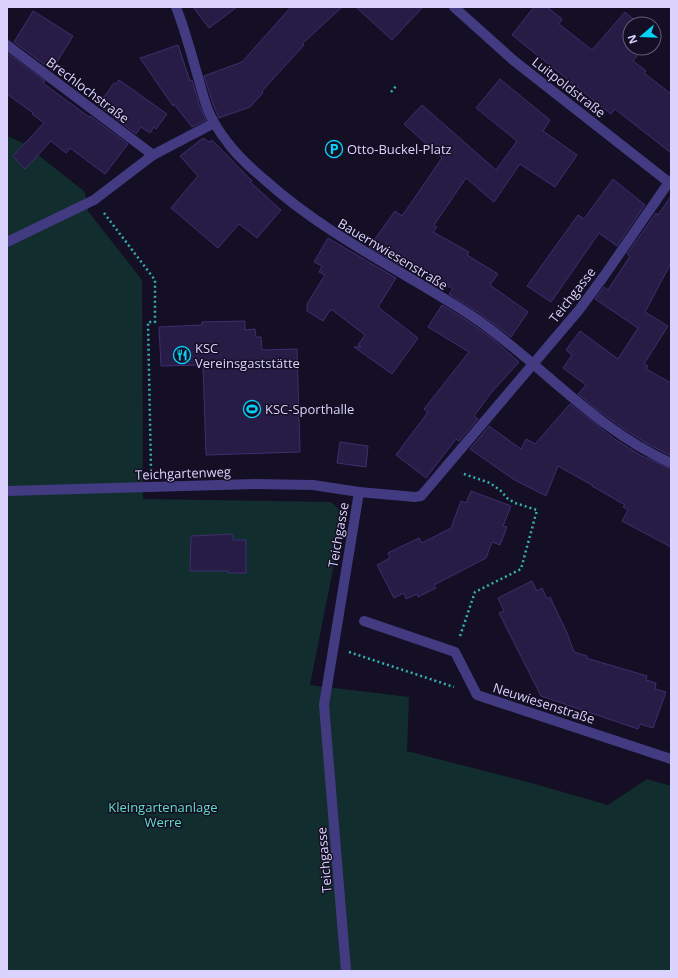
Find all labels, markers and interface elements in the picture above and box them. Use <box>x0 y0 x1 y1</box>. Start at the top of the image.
north arrow <box>622 16 662 56</box>
text: N <box>624 33 641 46</box>
street label: Brechlochstraße <box>43 53 133 127</box>
street label: Luitpoldstraße <box>529 53 609 121</box>
parking icon: Otto-Buckel-Platz <box>324 139 344 159</box>
place label: Otto-Buckel-Platz <box>347 140 452 158</box>
street label: Bauernwiesenstraße <box>335 214 451 294</box>
street label: Teichgasse <box>545 263 599 327</box>
place label: KSC Vereinsgaststätte <box>195 339 300 372</box>
restaurant icon: KSC Vereinsgaststätte <box>172 345 192 365</box>
sports icon: KSC-Sporthalle <box>242 399 262 419</box>
place label: KSC-Sporthalle <box>265 400 354 418</box>
street label: Teichgartenweg <box>135 462 231 484</box>
street label: Teichgasse <box>323 501 353 569</box>
street label: Neuwiesenstraße <box>491 678 597 728</box>
park label: Kleingartenanlage Werre <box>108 798 218 831</box>
street label: Teichgasse <box>312 826 336 894</box>

